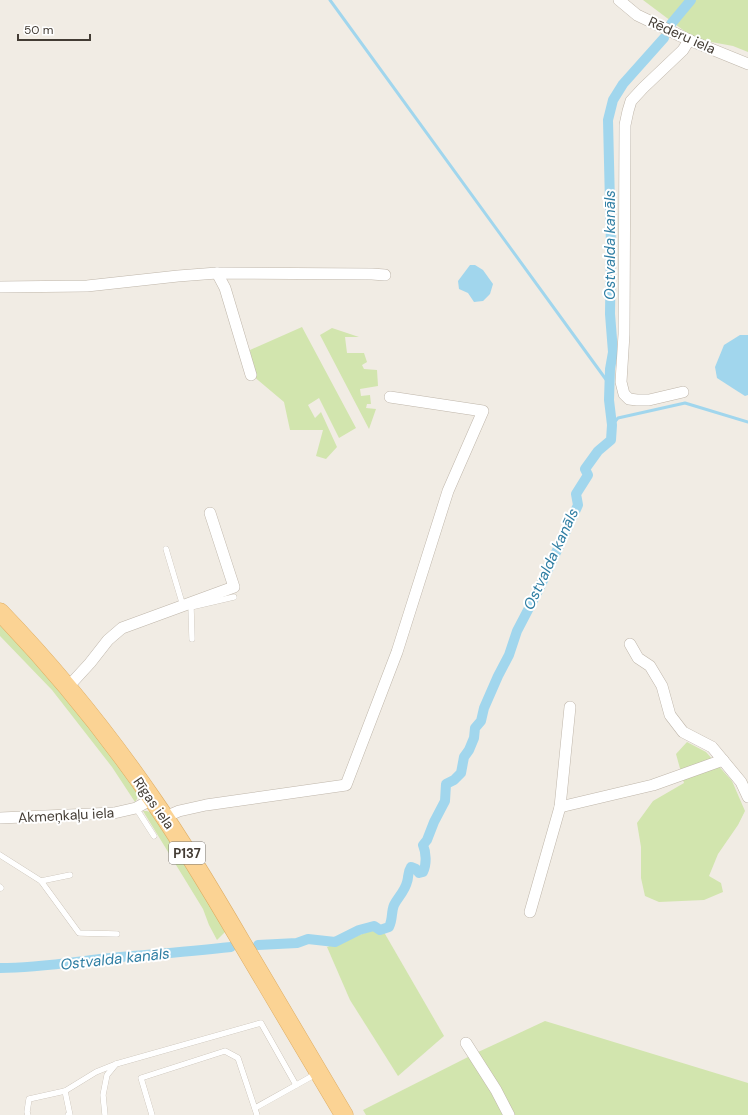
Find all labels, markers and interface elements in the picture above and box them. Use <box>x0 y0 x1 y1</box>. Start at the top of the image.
street label: Rēderu iela <box>646 12 718 58</box>
scale bar <box>18 16 90 42</box>
text: 50 m <box>24 22 53 38</box>
water label: Ostvalda kanāls <box>600 190 620 300</box>
water label: Ostvalda kanāls <box>519 505 583 613</box>
street label: Rīgas iela <box>130 773 178 833</box>
street label: Akmeņkaļu iela <box>17 803 115 827</box>
road number: P137 <box>169 842 205 864</box>
water label: Ostvalda kanāls <box>59 943 171 975</box>

